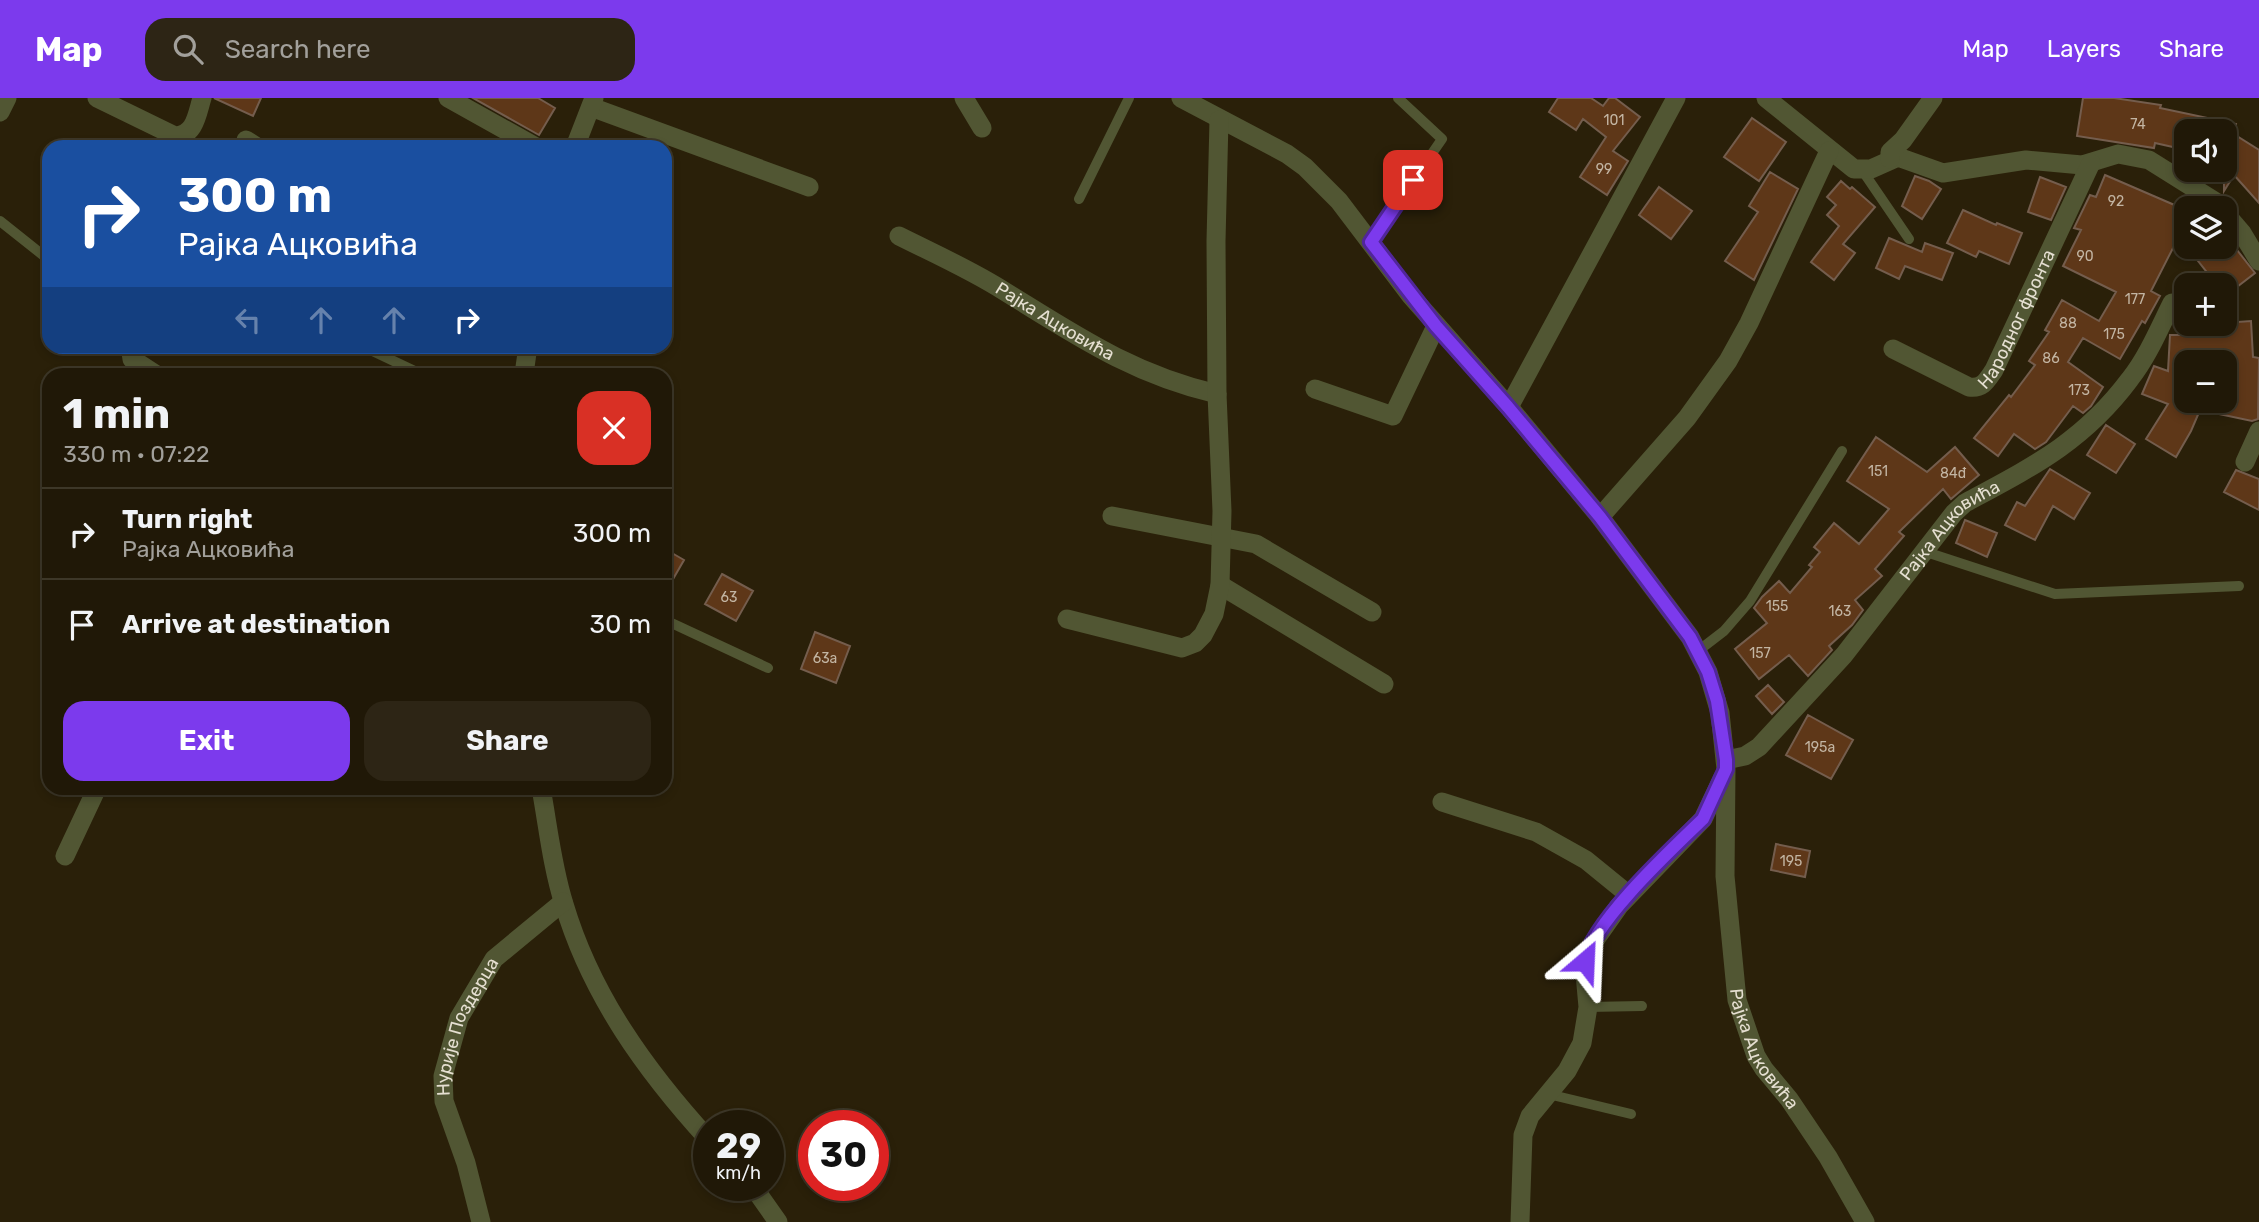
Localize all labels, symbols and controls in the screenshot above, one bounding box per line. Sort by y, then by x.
search box [145,18,635,81]
text: Map [35,30,103,69]
icon: search [169,30,207,68]
text: Search here [225,34,370,65]
text: Map [1962,35,2009,63]
text: Layers [2047,35,2121,63]
text: Share [2159,35,2224,63]
house number: 101 [1604,112,1624,129]
house number: 74 [2130,116,2146,133]
map controls [2174,119,2237,413]
button: sound [2174,119,2237,182]
pin [1383,150,1443,210]
icon: arrive [1394,161,1432,199]
house number: 99 [1596,161,1612,178]
text: 300 m [178,166,332,224]
icon: right [63,168,154,259]
house number: 92 [2108,193,2124,210]
button: layers [2174,196,2237,259]
text: Рајка Ацковића [178,225,418,263]
street label: Народног фронта [1973,246,2060,394]
house number: 90 [2076,248,2094,265]
button: + [2174,273,2237,336]
street label: Рајка Ацковића [991,277,1118,365]
house number: 177 [2125,291,2145,308]
icon: left [229,301,267,339]
icon: ahead [302,301,340,339]
icon: ahead [375,301,413,339]
icon: right [448,301,486,339]
house number: 88 [2059,315,2077,332]
house number: 175 [2103,326,2125,343]
house number: 86 [2042,350,2060,367]
button: − [2174,350,2237,413]
house number: 173 [2068,382,2090,399]
text: 1 min [63,389,170,439]
button: close [577,391,651,465]
text: 330 m · 07:22 [63,440,210,468]
house number: 151 [1868,463,1888,480]
house number: 84đ [1940,465,1967,482]
street label: Рајка Ацковића [1895,475,2004,585]
text: Turn right [122,504,252,535]
icon: right [63,515,101,553]
text: 300 m [573,518,651,549]
text: Рајка Ацковића [122,535,294,563]
house number: 63 [721,589,737,606]
house number: 155 [1766,598,1788,615]
house number: 163 [1829,603,1851,620]
icon: arrive [63,606,101,644]
text: Arrive at destination [122,609,390,640]
text: 30 m [589,609,651,640]
house number: 157 [1749,645,1771,662]
house number: 63a [813,650,837,667]
button: Exit [63,701,350,781]
button: Share [364,701,651,781]
house number: 195a [1805,739,1835,756]
house number: 195 [1780,853,1802,870]
position arrow [1548,924,1622,998]
street label: Нурије Поздерца [432,953,503,1096]
street label: Рајка Ацковића [1725,987,1804,1113]
speed limit sign: 30 [798,1110,889,1201]
text: 29 [716,1125,761,1167]
text: km/h [716,1162,761,1184]

